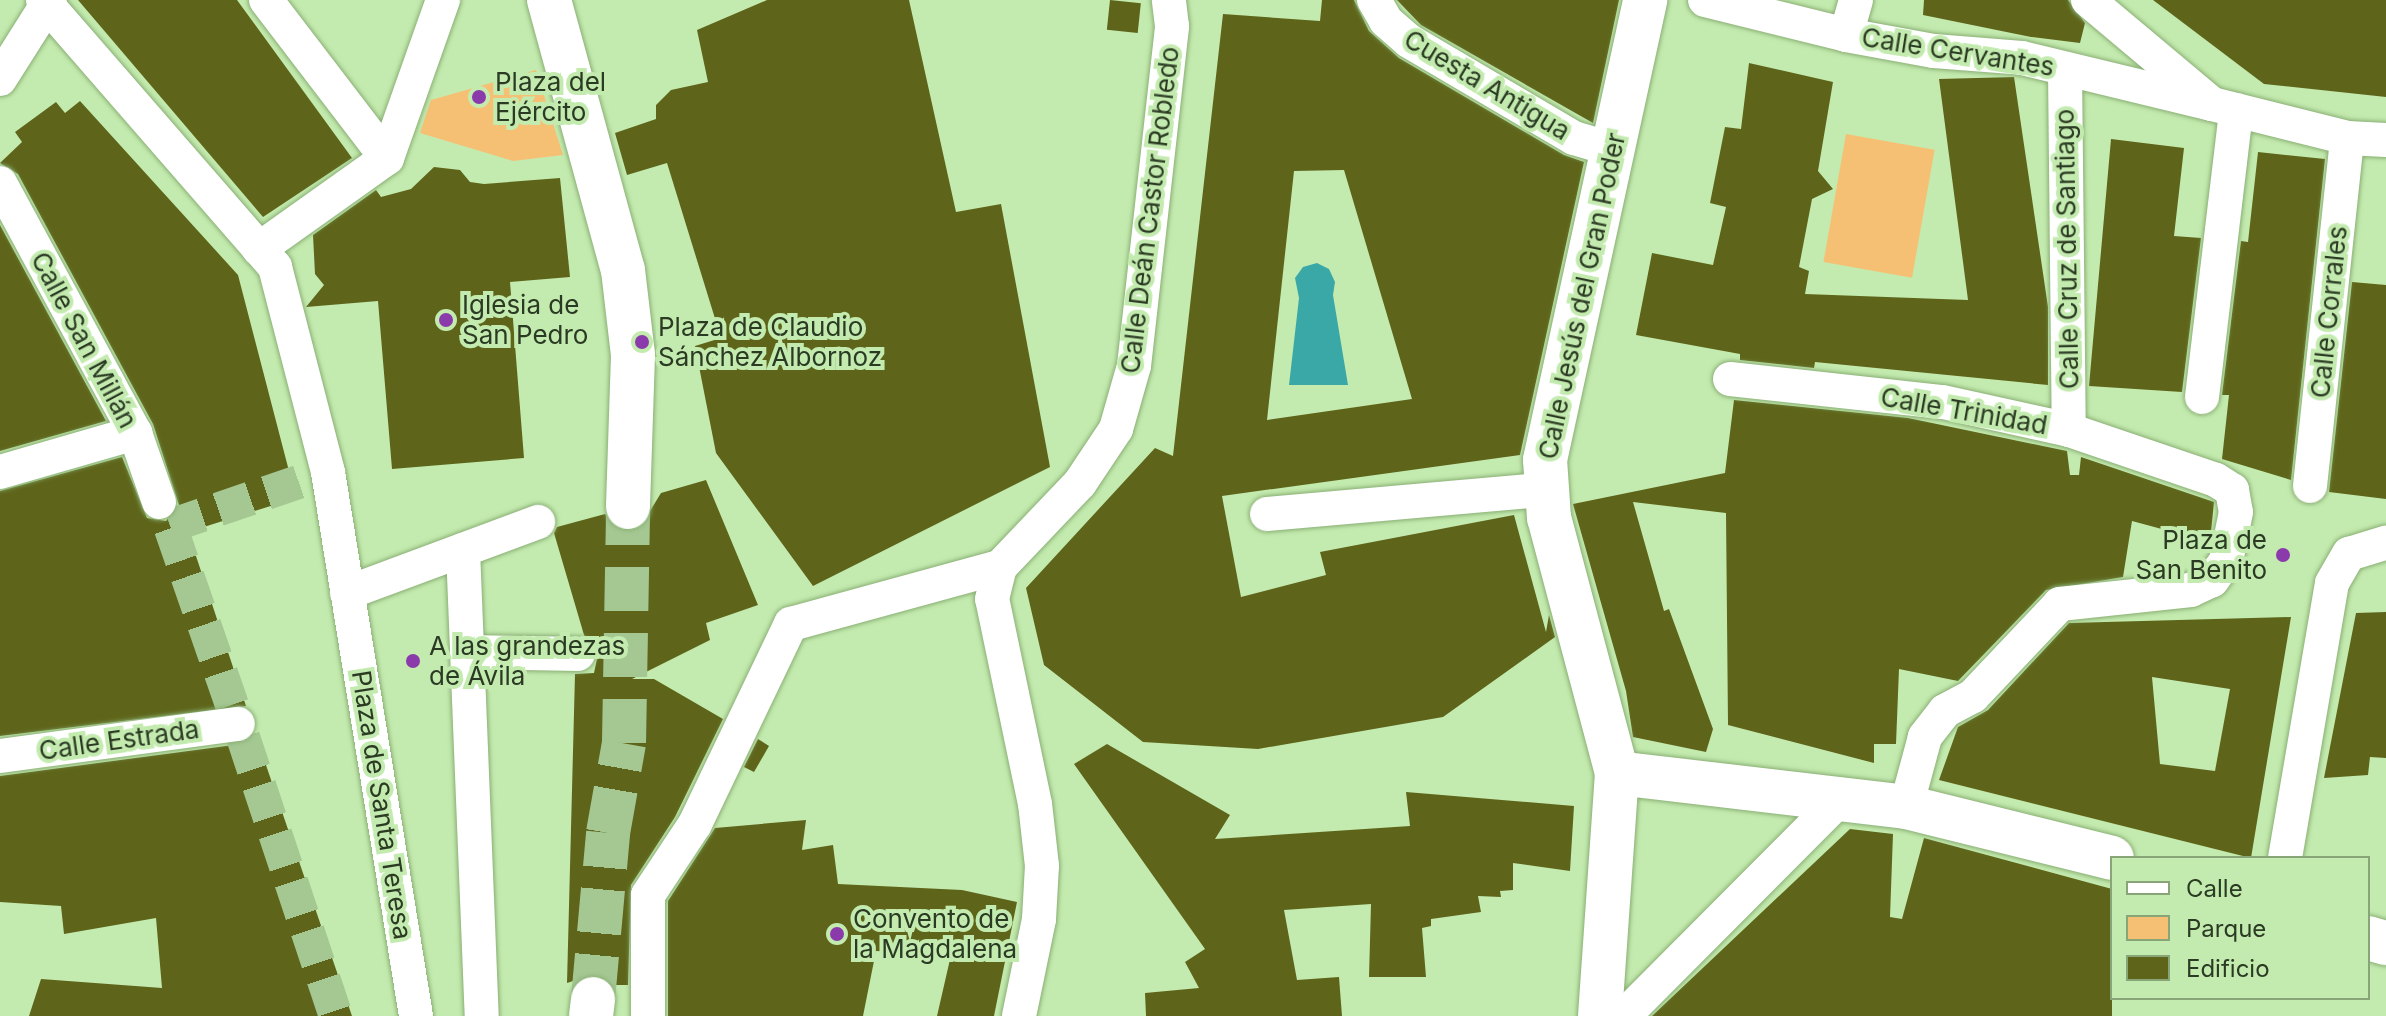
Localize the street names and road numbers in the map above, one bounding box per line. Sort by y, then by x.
street label: Calle Cervantes [1859,21,2057,83]
street label: Cuesta Antigua [1398,23,1576,147]
street label: Calle Deán Castor Robledo [1114,45,1186,375]
street label: Calle Cruz de Santiago [2049,109,2085,389]
street label: Calle Jesús del Gran Poder [1532,130,1632,462]
street label: Calle Corrales [2304,224,2354,400]
street label: Calle San Millán [24,247,144,433]
street label: Calle Trinidad [1878,381,2050,441]
street label: Plaza de Santa Teresa [345,668,419,942]
street label: Calle Estrada [37,713,201,767]

